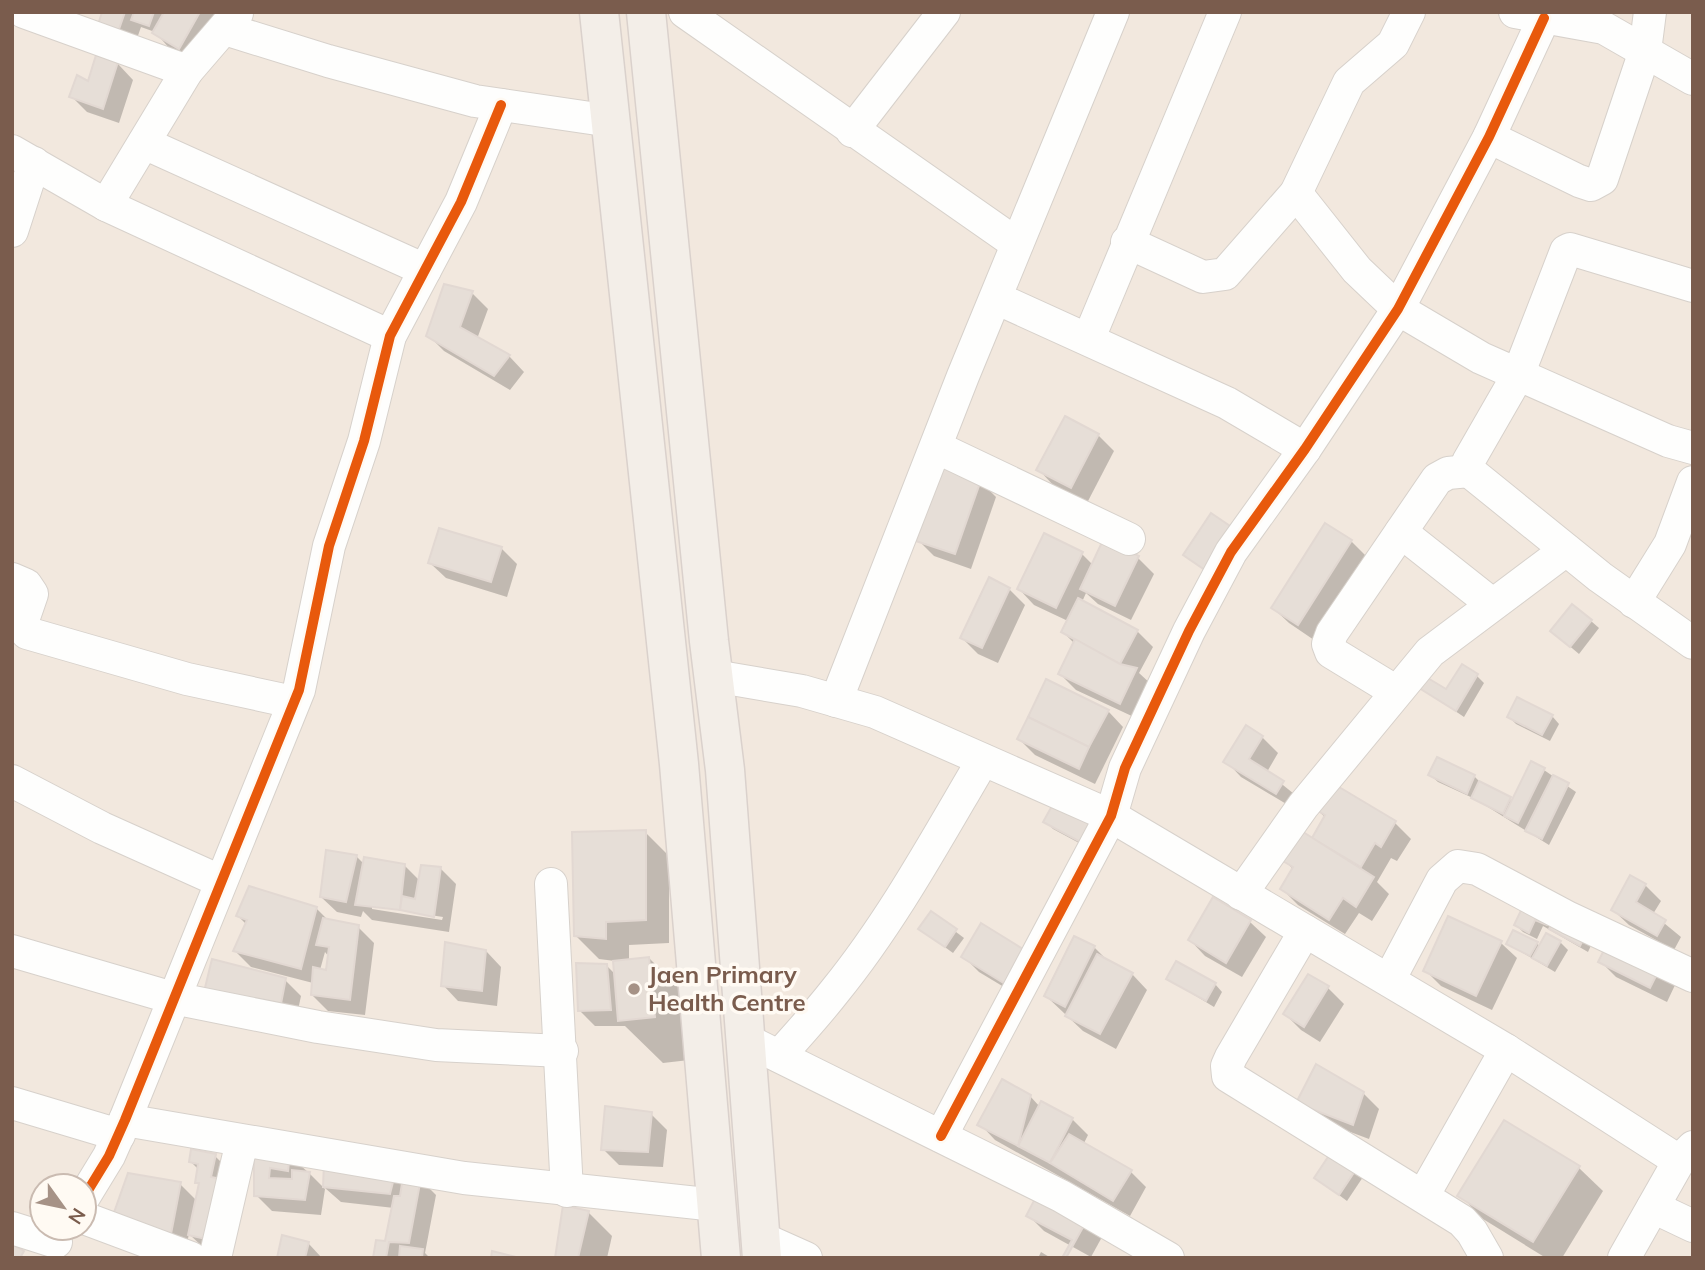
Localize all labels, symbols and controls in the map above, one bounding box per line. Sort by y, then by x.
place label: Jaen Primary Health Centre [648,959,806,1017]
marker: Jaen Primary Health Centre [626,981,642,997]
north arrow [28,1172,98,1242]
text: N [63,1204,91,1229]

